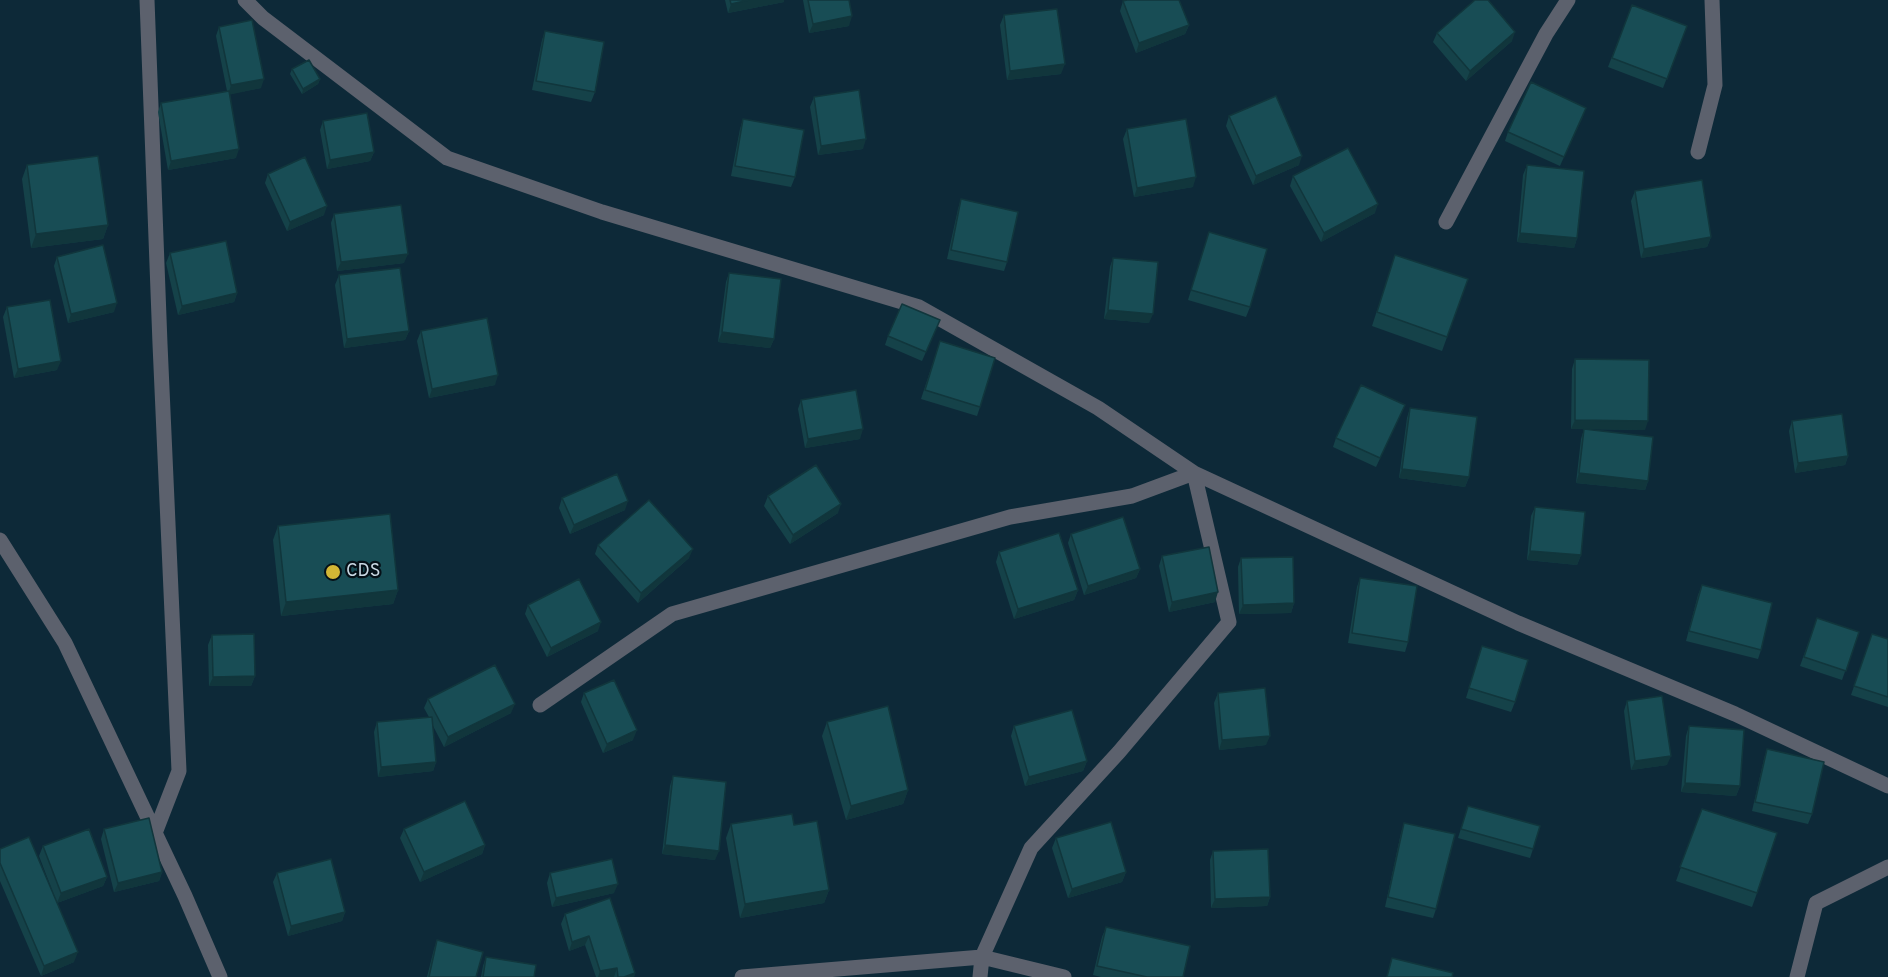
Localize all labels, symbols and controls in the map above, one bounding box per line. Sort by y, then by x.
place label: CDS [346,561,381,583]
marker: CDS [324,563,342,581]

